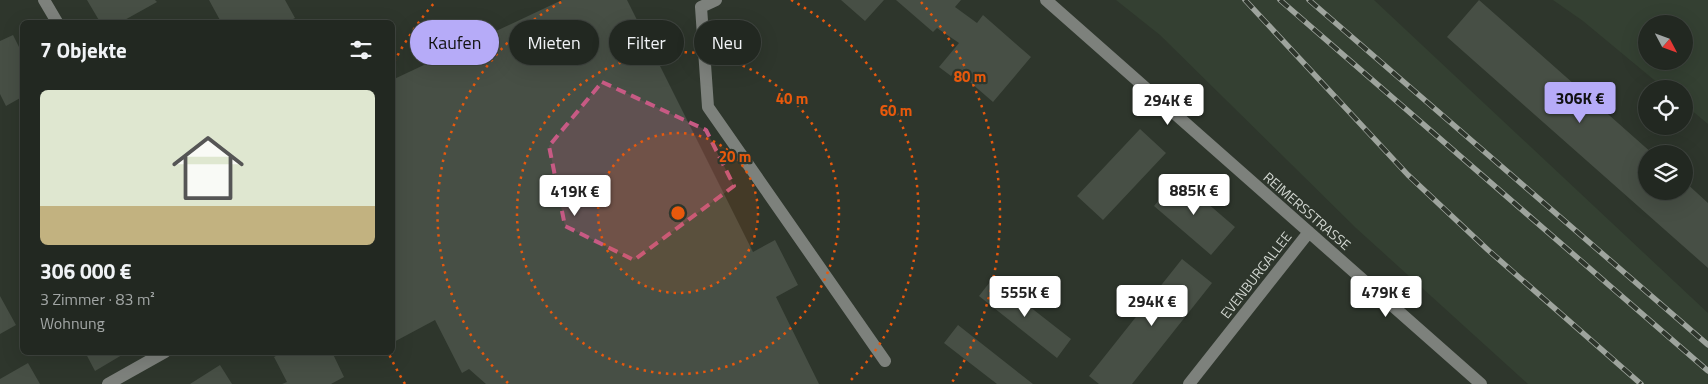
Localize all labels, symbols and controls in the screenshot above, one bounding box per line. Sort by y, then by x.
north arrow [1638,15,1692,70]
map controls [1638,15,1693,200]
chip: Kaufen [410,20,499,65]
chip: Mieten [509,20,599,65]
chip: Filter [609,20,684,65]
chip: Neu [694,20,761,65]
text: 7 Objekte [40,34,127,66]
icon: filters [347,36,375,64]
text: 80 m [954,65,986,88]
button: locate [1638,80,1693,135]
pin: 306K € [1539,82,1621,124]
pin: 294K € [1127,84,1209,126]
text: 306K € [1556,86,1604,110]
text: 40 m [776,87,808,110]
text: 294K € [1144,88,1192,112]
text: 60 m [880,99,912,122]
icon: home [163,123,253,213]
text: 20 m [719,145,751,168]
button: layers [1638,145,1693,200]
street label: REIMERSSTRASSE [1259,167,1356,255]
pin: 419K € [534,174,616,217]
pin: 885K € [1153,174,1235,216]
text: 885K € [1170,178,1218,202]
text: 419K € [551,179,599,203]
centre of rings [669,204,687,222]
street label: EVENBURGALLEE [1215,227,1296,323]
text: 306 000 € [40,255,132,287]
pin: 555K € [984,276,1066,318]
pin: 479K € [1345,276,1427,318]
text: 555K € [1001,280,1049,304]
text: 479K € [1362,280,1410,304]
pin: 294K € [1111,284,1193,327]
text: 3 Zimmer · 83 m² [40,287,155,311]
text: 294K € [1128,289,1176,313]
text: Wohnung [40,311,105,335]

